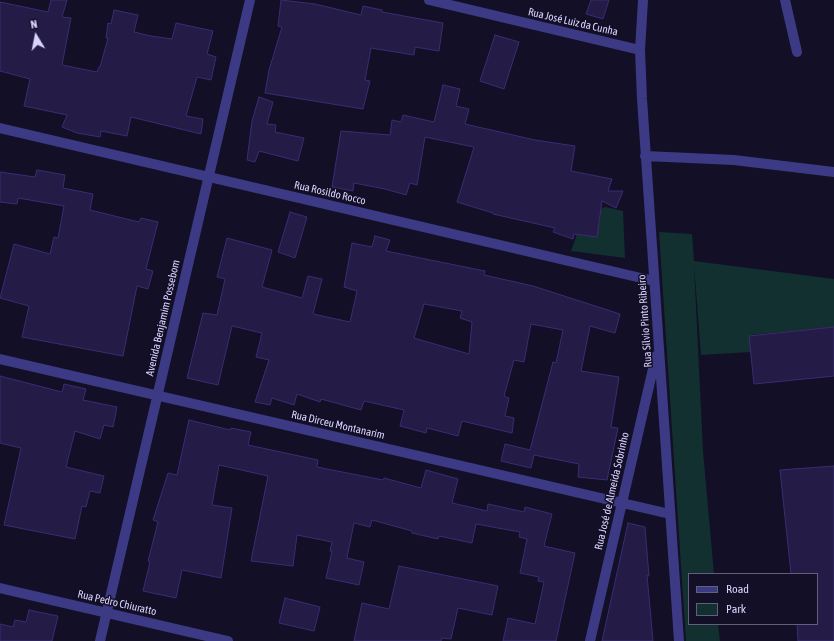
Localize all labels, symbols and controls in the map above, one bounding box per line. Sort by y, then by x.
street label: Rua José Luiz da Cunha [527,5,619,39]
north arrow [16,16,56,56]
text: N [30,18,38,31]
street label: Rua Rosildo Rocco [293,178,367,208]
street label: Avenida Benjamim Possebom [143,258,183,378]
street label: Rua Sílvio Pinto Ribeiro [635,274,655,368]
street label: Rua Dirceu Montanarim [290,408,386,442]
street label: Rua José de Almeida Sobrinho [592,431,632,551]
legend [688,573,818,625]
text: Road [726,582,749,596]
street label: Rua Pedro Chiuratto [76,588,158,618]
text: Park [726,602,746,616]

